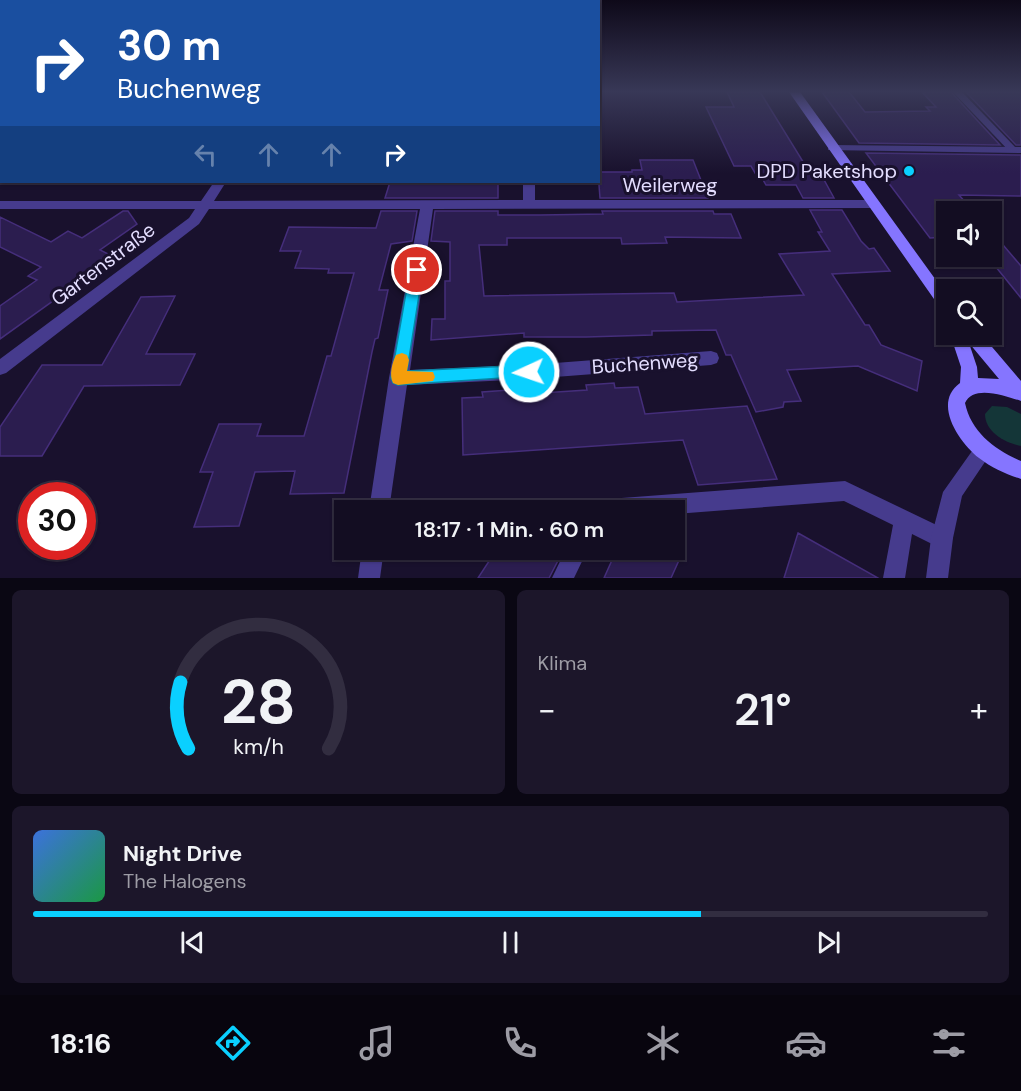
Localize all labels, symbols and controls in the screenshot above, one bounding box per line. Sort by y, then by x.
text: 30 m [117,18,221,73]
icon: right [18,24,96,102]
text: Buchenweg [117,71,261,106]
icon: left [189,138,222,171]
icon: ahead [252,138,285,171]
icon: ahead [315,138,348,171]
icon: right [378,138,411,171]
place label: DPD Paketshop [756,158,897,184]
marker: DPD Paketshop [902,164,916,178]
street label: Weilerweg [622,172,718,198]
map controls [936,201,1002,345]
button: sound [936,201,1002,267]
street label: Gartenstraße [46,216,160,312]
pin [391,244,442,295]
icon: arrive [400,253,433,286]
button: search [936,279,1002,345]
position arrow [497,340,561,404]
street label: Buchenweg [591,346,699,380]
speed limit sign: 30 [18,482,96,560]
text: 18:17 · 1 Min. · 60 m [415,515,604,544]
text: Klima [538,650,587,676]
text: 28 [221,661,296,742]
text: 21° [734,680,792,739]
text: − [538,688,556,731]
text: + [970,688,988,731]
text: km/h [233,733,284,761]
text: Night Drive [123,839,242,868]
text: The Halogens [123,868,246,894]
icon: previous [176,926,209,959]
icon: pause [494,926,527,959]
icon: next [812,926,845,959]
icon: directions [212,1022,254,1064]
icon: music [356,1022,398,1064]
icon: phone [499,1022,541,1064]
icon: climate [642,1022,684,1064]
icon: car [785,1022,827,1064]
icon: filters [928,1022,970,1064]
text: 18:16 [51,1026,111,1061]

